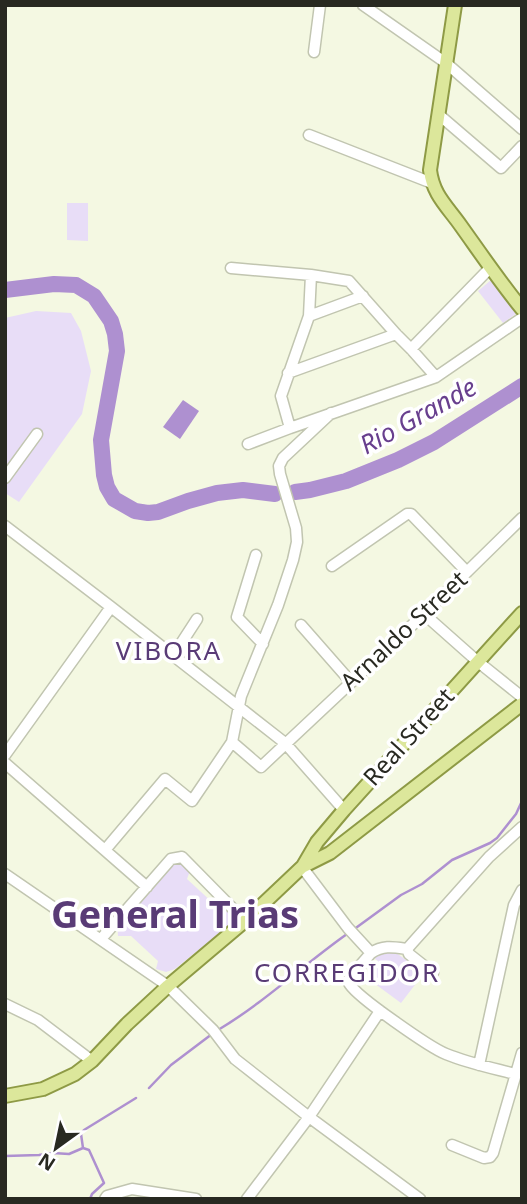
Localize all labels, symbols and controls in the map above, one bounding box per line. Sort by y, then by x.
water label: Rio Grande [353,368,482,462]
street label: Arnaldo Street [332,562,474,697]
district label: VIBORA [116,632,222,668]
street label: Real Street [355,680,461,792]
district label: General Trias [51,887,299,939]
district label: CORREGIDOR [254,954,440,990]
north arrow [21,1113,91,1183]
text: N [33,1147,60,1177]

